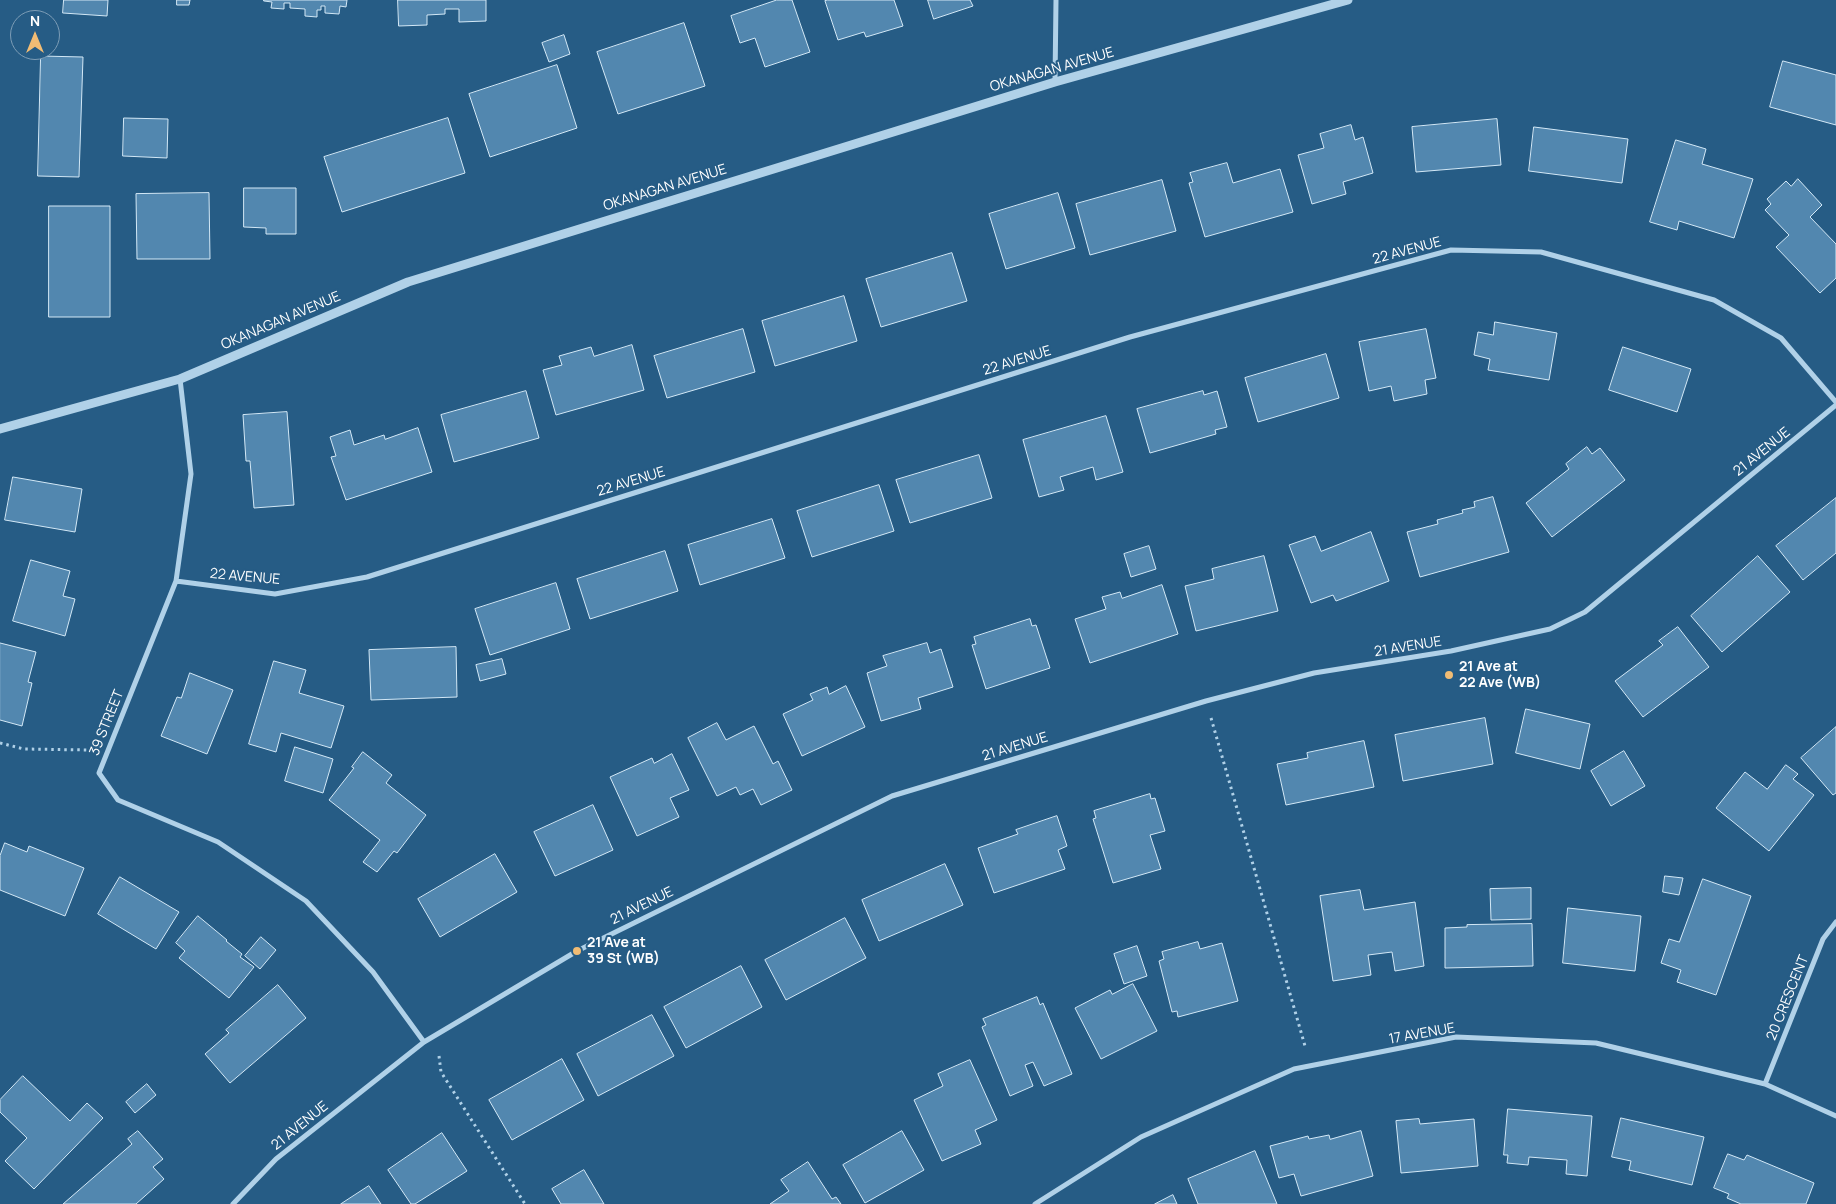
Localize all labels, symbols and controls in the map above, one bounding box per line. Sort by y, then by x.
north arrow [10,10,60,60]
text: N [30,11,40,30]
street label: OKANAGAN AVENUE [988,44,1116,96]
street label: OKANAGAN AVENUE [601,161,729,215]
street label: 22 AVENUE [1371,234,1443,268]
street label: OKANAGAN AVENUE [219,288,343,354]
street label: 22 AVENUE [981,343,1053,379]
street label: 21 AVENUE [1730,424,1794,480]
street label: 22 AVENUE [595,464,667,500]
street label: 22 AVENUE [209,566,281,588]
street label: 21 AVENUE [1373,633,1443,661]
place label: 21 Ave at 22 Ave (WB) [1459,659,1541,692]
marker: 21 Ave at 22 Ave (WB) [1443,669,1455,681]
street label: 39 STREET [86,688,128,758]
street label: 21 AVENUE [980,729,1050,765]
street label: 21 AVENUE [608,884,676,928]
place label: 21 Ave at 39 St (WB) [587,935,660,968]
marker: 21 Ave at 39 St (WB) [571,945,583,957]
street label: 20 CRESCENT [1763,953,1813,1043]
street label: 17 AVENUE [1388,1020,1456,1048]
street label: 21 AVENUE [268,1098,332,1154]

